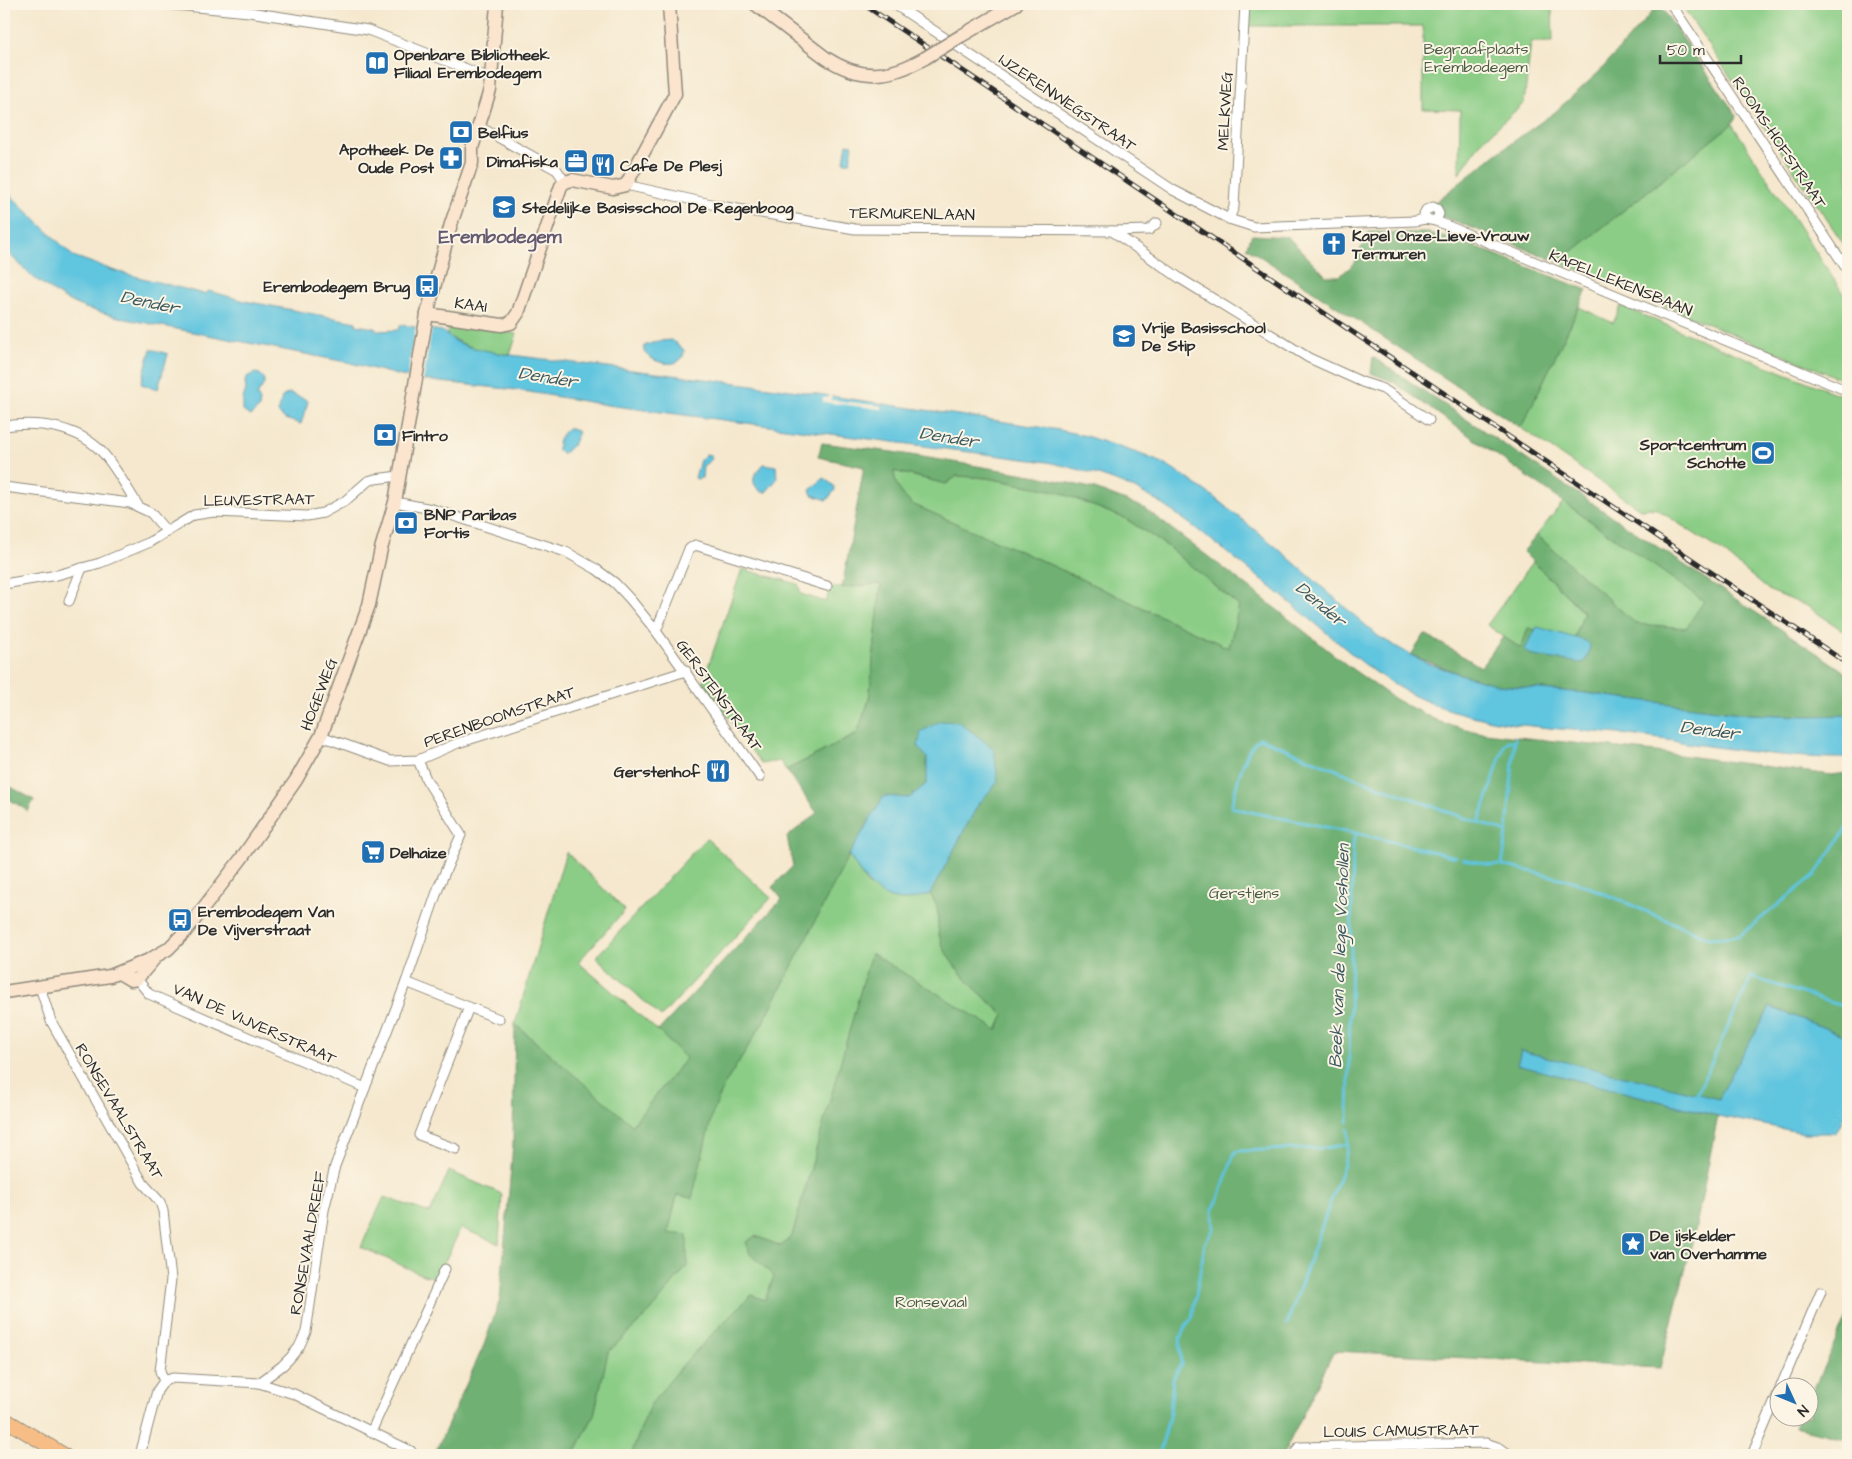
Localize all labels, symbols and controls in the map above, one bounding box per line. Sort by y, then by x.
scale bar [1660,32,1741,64]
park label: Begraafplaats Erembodegem [1423,38,1529,79]
text: 50 m [1667,40,1705,61]
place label: Openbare Bibliotheek Filiaal Erembodegem [394,44,550,86]
street label: IJZERENWEGSTRAAT [994,49,1141,157]
library icon: Openbare Bibliotheek Filiaal Erembodegem [364,50,390,76]
street label: MELKWEG [1212,71,1238,151]
street label: ROOMS-HOFSTRAAT [1727,72,1832,213]
bank icon: Belfius [448,119,474,145]
place label: Belfius [478,122,529,144]
place label: Apotheek De Oude Post [339,139,435,179]
pharmacy icon: Apotheek De Oude Post [438,145,464,171]
office icon: Dimafiska [563,148,589,174]
place label: Dimafiska [487,151,559,173]
restaurant icon: Cafe De Plesj [590,152,616,178]
place label: Cafe De Plesj [620,155,723,177]
school or university icon: Stedelijke Basisschool De Regenboog [491,194,517,220]
place label: Stedelijke Basisschool De Regenboog [521,197,794,221]
street label: TERMURENLAAN [849,202,975,226]
district label: Erembodegem [438,224,563,252]
place label: Kapel Onze-Lieve-Vrouw Termuren [1351,225,1530,265]
church icon: Kapel Onze-Lieve-Vrouw Termuren [1321,231,1347,257]
street label: KAPELLEKENSBAAN [1546,244,1695,322]
bus stop icon: Erembodegem Brug [414,273,440,299]
place label: Erembodegem Brug [263,276,411,300]
water label: Dender [118,284,184,321]
street label: KAAI [453,292,489,318]
place label: Vrije Basisschool De Stip [1141,317,1266,357]
school or university icon: Vrije Basisschool De Stip [1111,323,1137,349]
water label: Dender [517,361,581,395]
water label: Dender [918,421,982,455]
bank icon: Fintro [372,422,398,448]
place label: Fintro [402,425,449,447]
place label: Sportcentrum Schotte [1639,434,1747,474]
sports icon: Sportcentrum Schotte [1750,440,1776,466]
street label: LEUVESTRAAT [203,488,315,512]
place label: BNP Paribas Fortis [424,504,517,544]
bank icon: BNP Paribas Fortis [393,510,419,536]
water label: Dender [1290,576,1353,634]
street label: GERSTENSTRAAT [671,635,767,756]
street label: HOGEWEG [295,655,343,734]
street label: PERENBOOMSTRAAT [421,681,578,753]
water label: Dender [1679,714,1743,747]
restaurant icon: Gerstenhof [705,758,731,784]
place label: Gerstenhof [614,761,701,783]
supermarket icon: Delhaize [360,839,386,865]
place label: Delhaize [390,842,447,864]
water label: Beek van de lege Voshollen [1323,842,1357,1068]
park label: Gerstjens [1209,882,1279,904]
place label: Erembodegem Van De Vijverstraat [198,901,334,941]
bus stop icon: Erembodegem Van De Vijverstraat [167,907,193,933]
street label: VAN DE VIJVERSTRAAT [169,978,340,1070]
street label: RONSEVAALSTRAAT [70,1039,169,1184]
street label: RONSEVAALDREEF [285,1170,331,1317]
place label: De ijskelder van Overhamme [1650,1225,1767,1265]
place icon: De ijskelder van Overhamme [1620,1231,1646,1257]
park label: Ronsevaal [895,1291,967,1313]
north arrow [1770,1376,1820,1426]
text: N [1792,1400,1813,1421]
street label: LOUIS CAMUSTRAAT [1323,1419,1479,1443]

